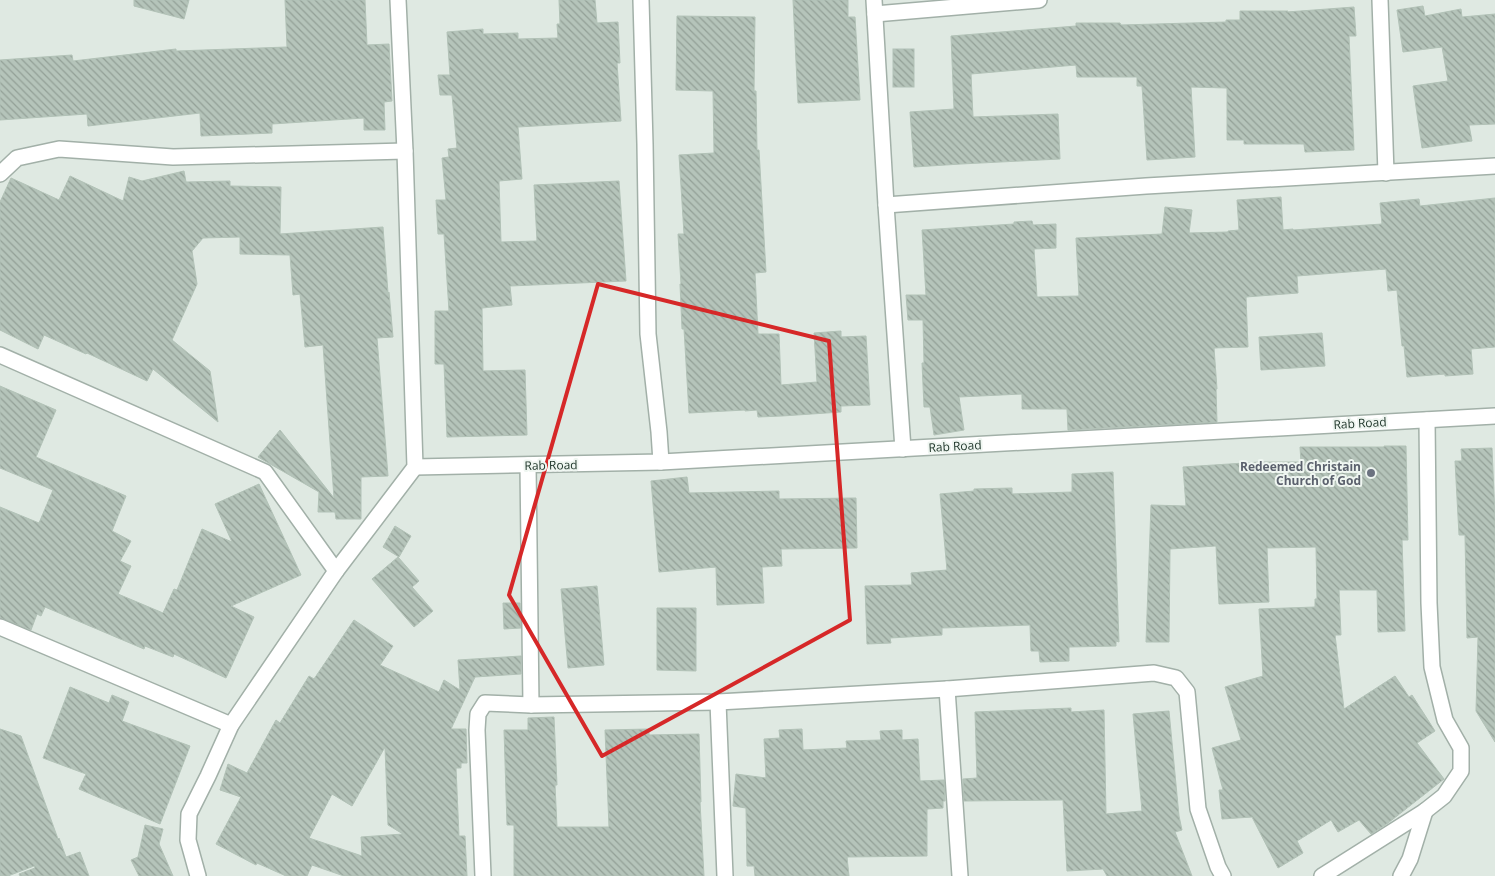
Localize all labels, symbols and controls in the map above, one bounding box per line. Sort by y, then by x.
street label: Rab Road [1333,413,1387,433]
street label: Rab Road [928,436,982,456]
street label: Rab Road [524,456,578,474]
place label: Redeemed Christain Church of God [1240,458,1361,489]
marker: Redeemed Christain Church of God [1365,467,1377,479]

